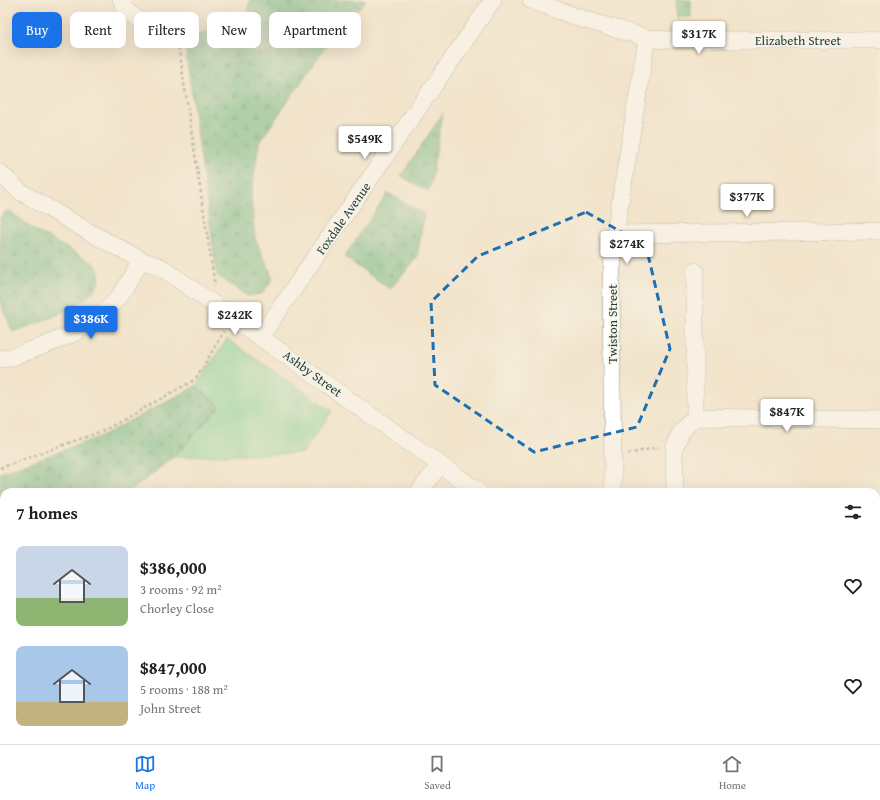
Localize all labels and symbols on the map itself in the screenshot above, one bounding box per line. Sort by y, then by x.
pin: $317K [671,21,727,55]
street label: Elizabeth Street [755,31,841,50]
pin: $549K [337,126,393,160]
street label: Foxdale Avenue [311,178,375,258]
pin: $377K [719,184,775,218]
pin: $274K [599,231,655,265]
street label: Twiston Street [603,284,622,364]
pin: $242K [207,302,263,336]
pin: $386K [63,306,119,340]
street label: Ashby Street [279,345,347,402]
pin: $847K [759,399,815,433]

